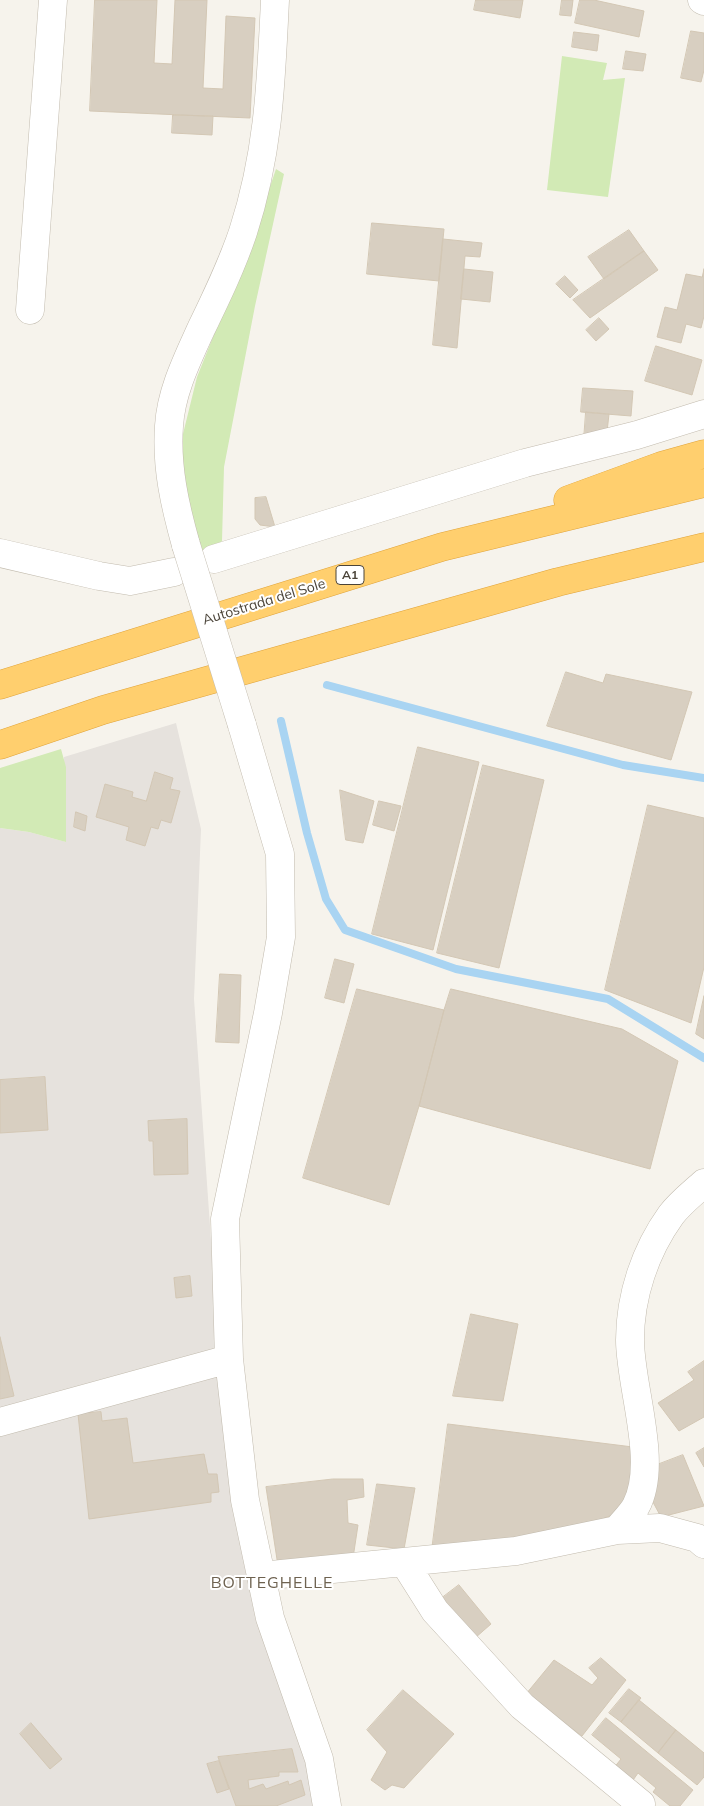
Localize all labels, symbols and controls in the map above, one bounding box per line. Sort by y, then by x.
road number: A1 [336,566,364,584]
street label: Autostrada del Sole [201,575,327,629]
district label: BOTTEGHELLE [209,1573,335,1593]

